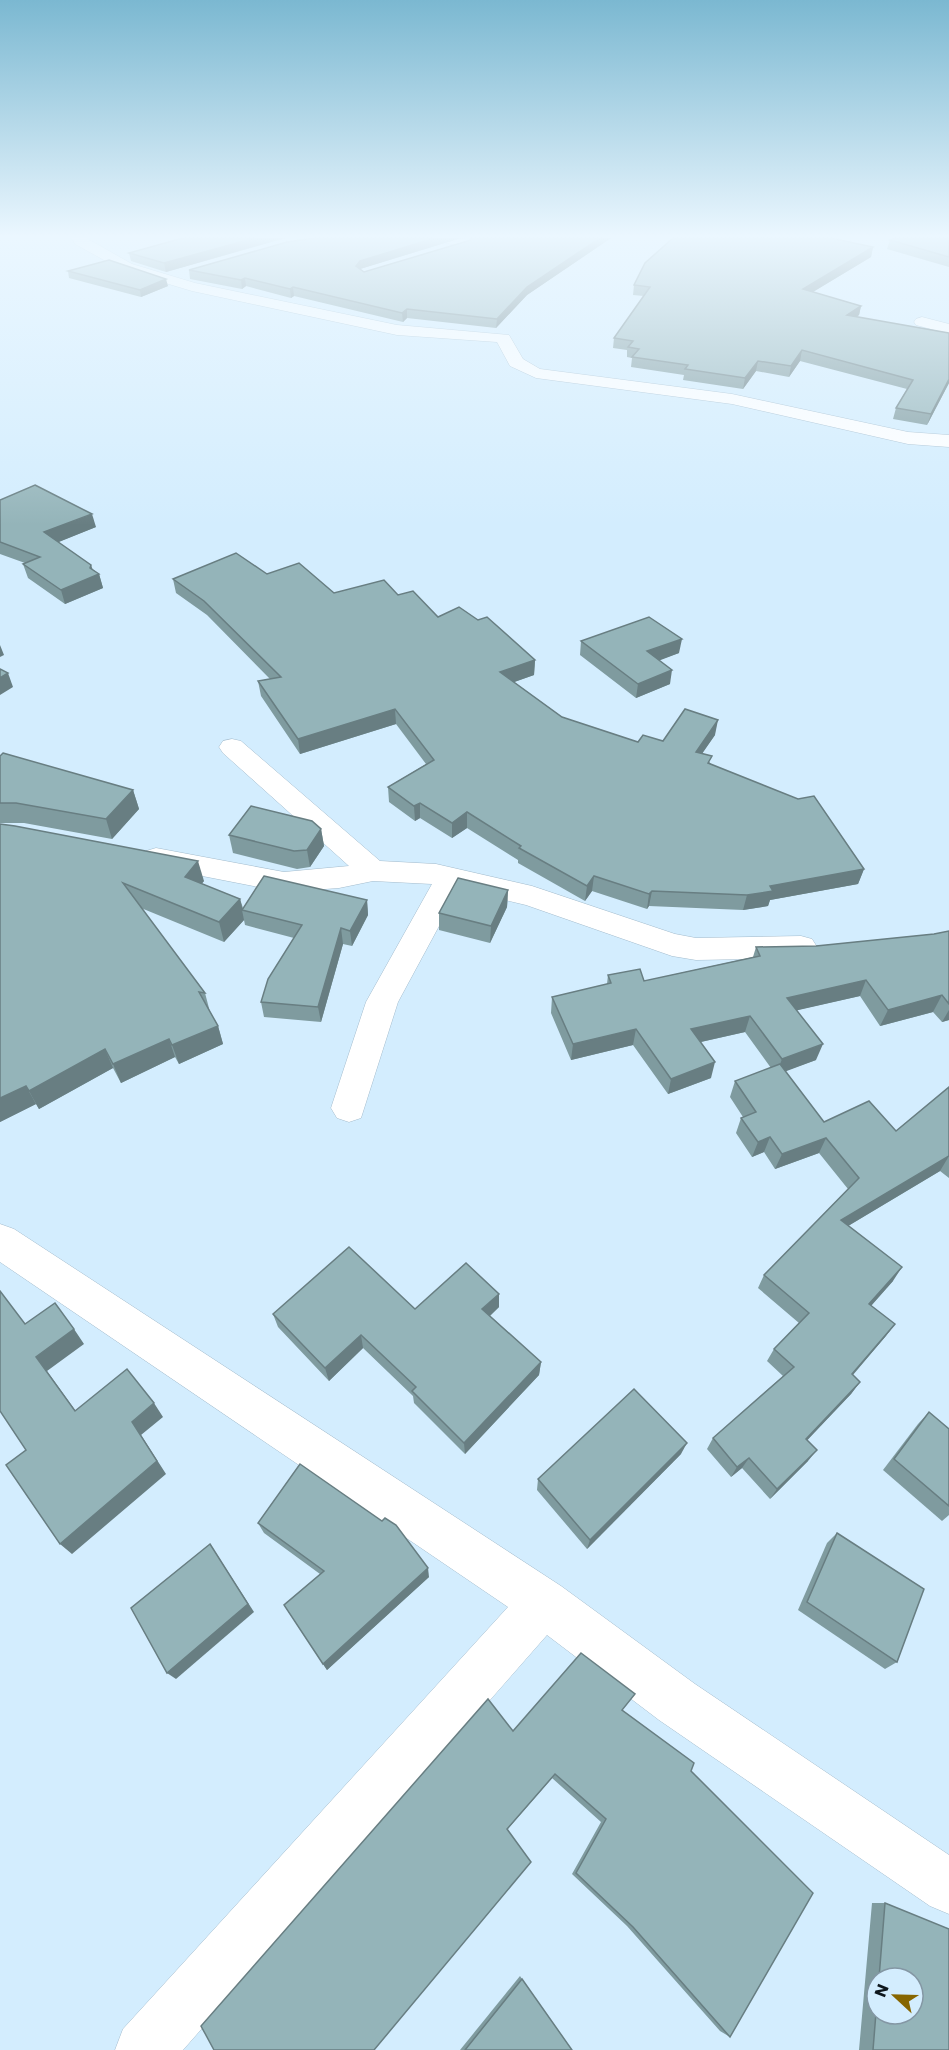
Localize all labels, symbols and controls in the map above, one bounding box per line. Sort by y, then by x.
north arrow [865,1966,925,2026]
text: N [869,1981,894,2000]

